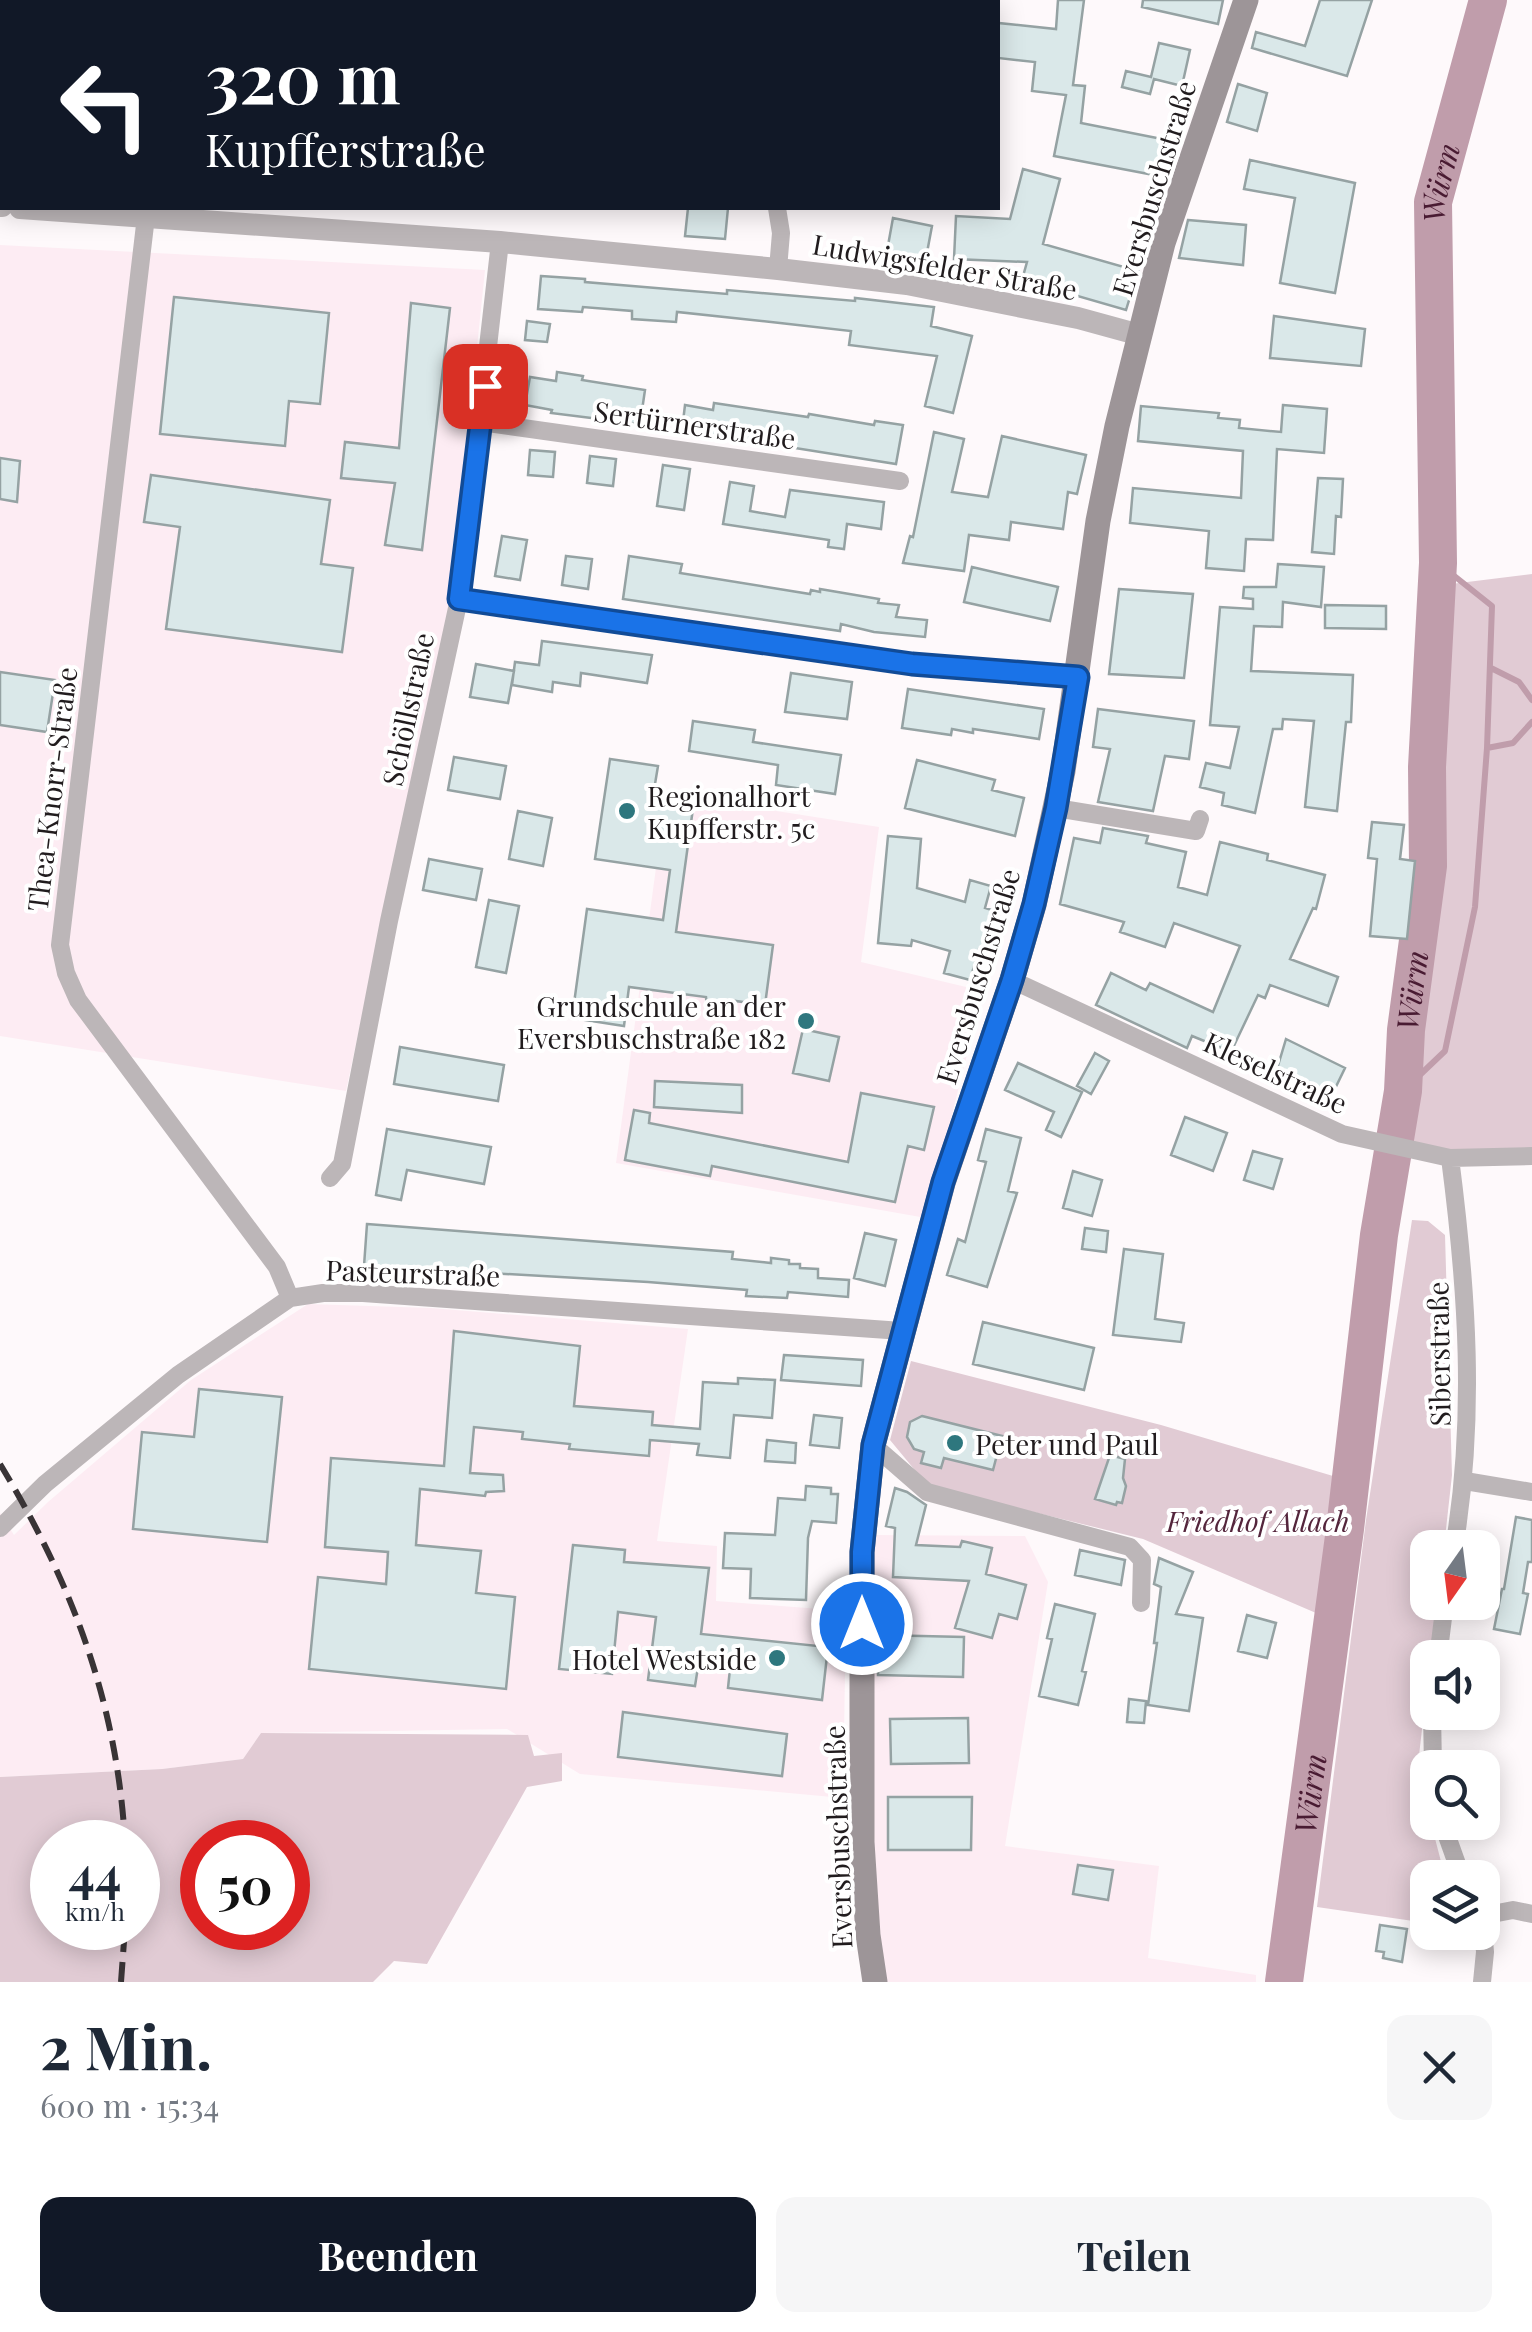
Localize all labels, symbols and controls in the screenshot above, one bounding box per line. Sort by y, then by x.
text: 320 m [205,28,401,122]
icon: left [40,40,170,170]
street label: Eversbuschstraße [1103,76,1203,300]
text: Kupfferstraße [205,118,486,178]
water label: Würm [1413,139,1468,222]
street label: Ludwigsfelder Straße [810,225,1080,307]
pin [443,344,528,429]
icon: arrive [458,359,513,414]
street label: Sertürnerstraße [592,392,798,456]
street label: Schöllstraße [373,629,441,789]
street label: Thea-Knorr-Straße [18,665,84,913]
place label: Regionalhort Kupfferstr. 5c [647,777,815,846]
marker: Regionalhort Kupfferstr. 5c [616,800,638,822]
street label: Eversbuschstraße [927,864,1027,1088]
water label: Würm [1386,948,1436,1033]
place label: Grundschule an der Eversbuschstraße 182 [517,987,787,1056]
marker: Grundschule an der Eversbuschstraße 182 [795,1010,817,1032]
street label: Kleselstraße [1198,1023,1354,1121]
street label: Pasteurstraße [325,1250,501,1294]
street label: Siberstraße [1418,1281,1458,1427]
place label: Peter und Paul [975,1425,1159,1462]
marker: Peter und Paul [944,1432,966,1454]
park label: Friedhof Allach [1165,1502,1350,1539]
north arrow [1410,1530,1500,1620]
map controls [1410,1530,1500,1950]
position arrow [810,1572,914,1676]
place label: Hotel Westside [572,1640,757,1677]
button: sound [1410,1640,1500,1730]
marker: Hotel Westside [766,1647,788,1669]
street label: Eversbuschstraße [815,1725,859,1949]
button: search [1410,1750,1500,1840]
water label: Würm [1284,1751,1335,1836]
speed limit sign: 50 [180,1820,310,1950]
text: 44 [69,1839,121,1906]
button: layers [1410,1860,1500,1950]
text: km/h [65,1894,125,1927]
text: 2 Min. [40,2005,212,2085]
button: close [1387,2015,1492,2120]
text: 600 m · 15:34 [40,2083,219,2126]
button: Beenden [40,2197,756,2312]
button: Teilen [776,2197,1492,2312]

